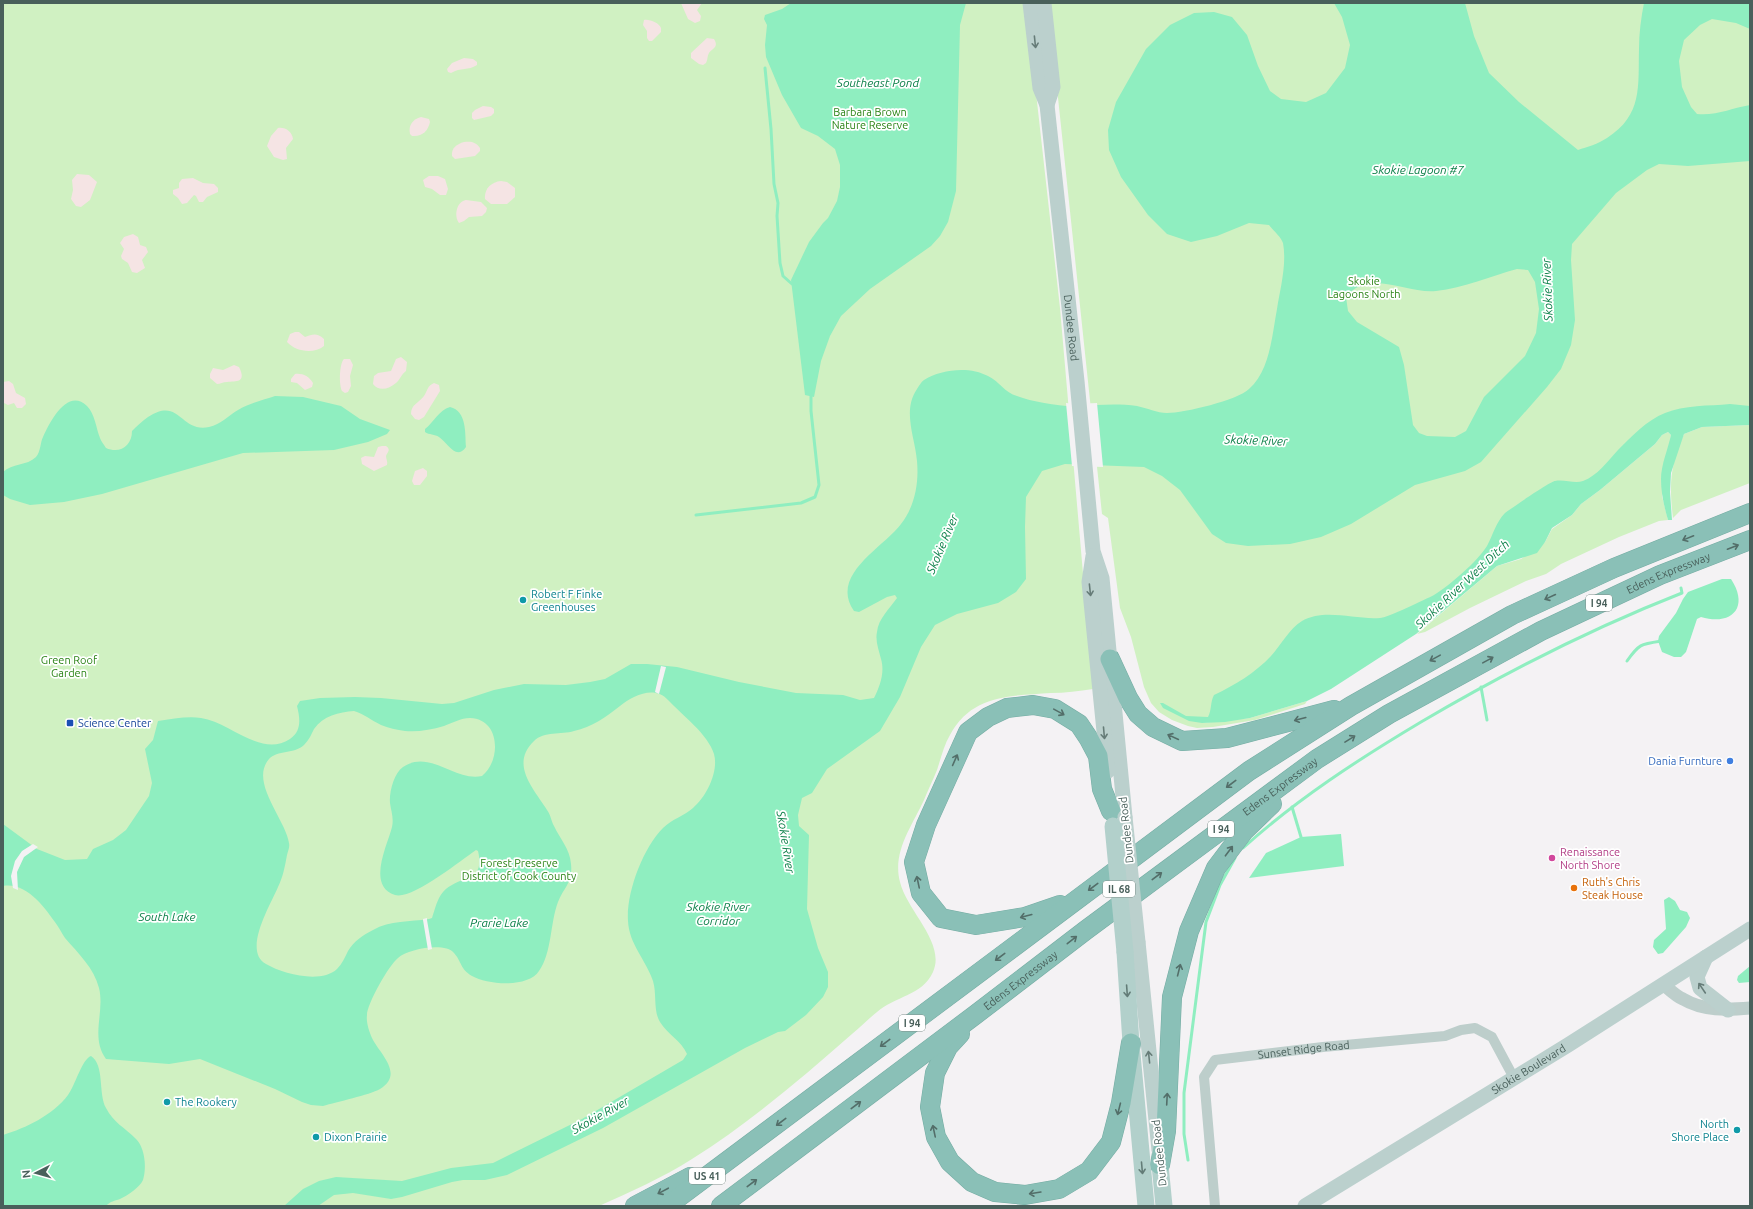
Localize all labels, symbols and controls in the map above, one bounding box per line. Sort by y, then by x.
one-way arrow [1031,35,1038,48]
water label: Southeast Pond [836,76,919,89]
park label: Barbara Brown Nature Reserve [832,106,908,131]
water label: Skokie Lagoon #7 [1371,163,1465,176]
water label: Skokie River [1539,258,1555,323]
park label: Skokie Lagoons North [1327,275,1401,300]
street label: Dundee Road [1062,294,1081,362]
water label: Skokie River [1223,432,1288,448]
water label: Skokie River [923,512,960,577]
one-way arrow [1682,534,1694,542]
water label: Skokie River West Ditch [1412,537,1512,631]
one-way arrow [1727,542,1739,550]
street label: Edens Expressway [1624,550,1712,596]
one-way arrow [1087,583,1094,596]
place label: Robert F Finke Greenhouses [531,588,602,613]
one-way arrow [1545,594,1557,601]
marker: Robert F Finke Greenhouses [518,595,528,605]
road number: I 94 [1586,595,1612,611]
park label: Green Roof Garden [41,654,98,679]
one-way arrow [1430,655,1442,663]
one-way arrow [1482,655,1494,663]
one-way arrow [1053,709,1065,716]
one-way arrow [1294,716,1307,723]
place label: Science Center [78,717,152,729]
marker: Science Center [65,718,75,728]
one-way arrow [1101,726,1108,739]
one-way arrow [1168,733,1180,740]
one-way arrow [1344,735,1355,743]
street label: Edens Expressway [1240,754,1320,818]
one-way arrow [952,755,960,767]
place label: Dania Furnture [1648,755,1722,767]
marker: Dania Furnture [1725,756,1735,766]
one-way arrow [1226,780,1237,789]
street label: Dundee Road [1117,796,1135,864]
water label: Skokie River [774,809,797,875]
road number: I 94 [1208,821,1234,837]
one-way arrow [1225,846,1233,857]
place label: Renaissance North Shore [1560,846,1620,871]
marker: Renaissance North Shore [1547,853,1557,863]
park label: Forest Preserve District of Cook County [462,857,577,882]
one-way arrow [1152,872,1163,881]
one-way arrow [914,876,922,889]
place label: Ruth's Chris Steak House [1582,876,1643,901]
road number: IL 68 [1103,881,1135,897]
one-way arrow [1087,883,1098,891]
marker: Ruth's Chris Steak House [1569,883,1579,893]
water label: Skokie River Corridor [685,900,750,927]
water label: South Lake [137,910,196,923]
one-way arrow [1020,913,1033,921]
water label: Prarie Lake [470,916,528,929]
one-way arrow [1067,936,1078,945]
street label: Edens Expressway [981,948,1060,1012]
one-way arrow [995,953,1006,961]
one-way arrow [1175,963,1183,976]
one-way arrow [1698,983,1706,994]
one-way arrow [1124,984,1131,997]
road number: I 94 [899,1015,925,1031]
one-way arrow [880,1039,891,1048]
street label: Sunset Ridge Road [1257,1039,1350,1061]
street label: Skokie Boulevard [1489,1042,1568,1096]
one-way arrow [1146,1051,1153,1064]
one-way arrow [1163,1093,1171,1106]
water label: Skokie River [568,1094,631,1136]
place label: The Rookery [175,1096,238,1108]
marker: The Rookery [162,1097,172,1107]
one-way arrow [850,1100,861,1109]
one-way arrow [1115,1102,1123,1115]
one-way arrow [776,1117,787,1126]
place label: North Shore Place [1671,1118,1729,1143]
street label: Dundee Road [1150,1119,1168,1187]
one-way arrow [930,1125,938,1138]
marker: North Shore Place [1732,1125,1742,1135]
place label: Dixon Prairie [324,1131,387,1143]
marker: Dixon Prairie [311,1132,321,1142]
north arrow [16,1153,56,1193]
one-way arrow [1139,1161,1146,1174]
road number: US 41 [689,1168,725,1184]
text: N [20,1169,32,1179]
one-way arrow [746,1178,757,1187]
one-way arrow [658,1188,670,1195]
one-way arrow [1029,1189,1042,1197]

